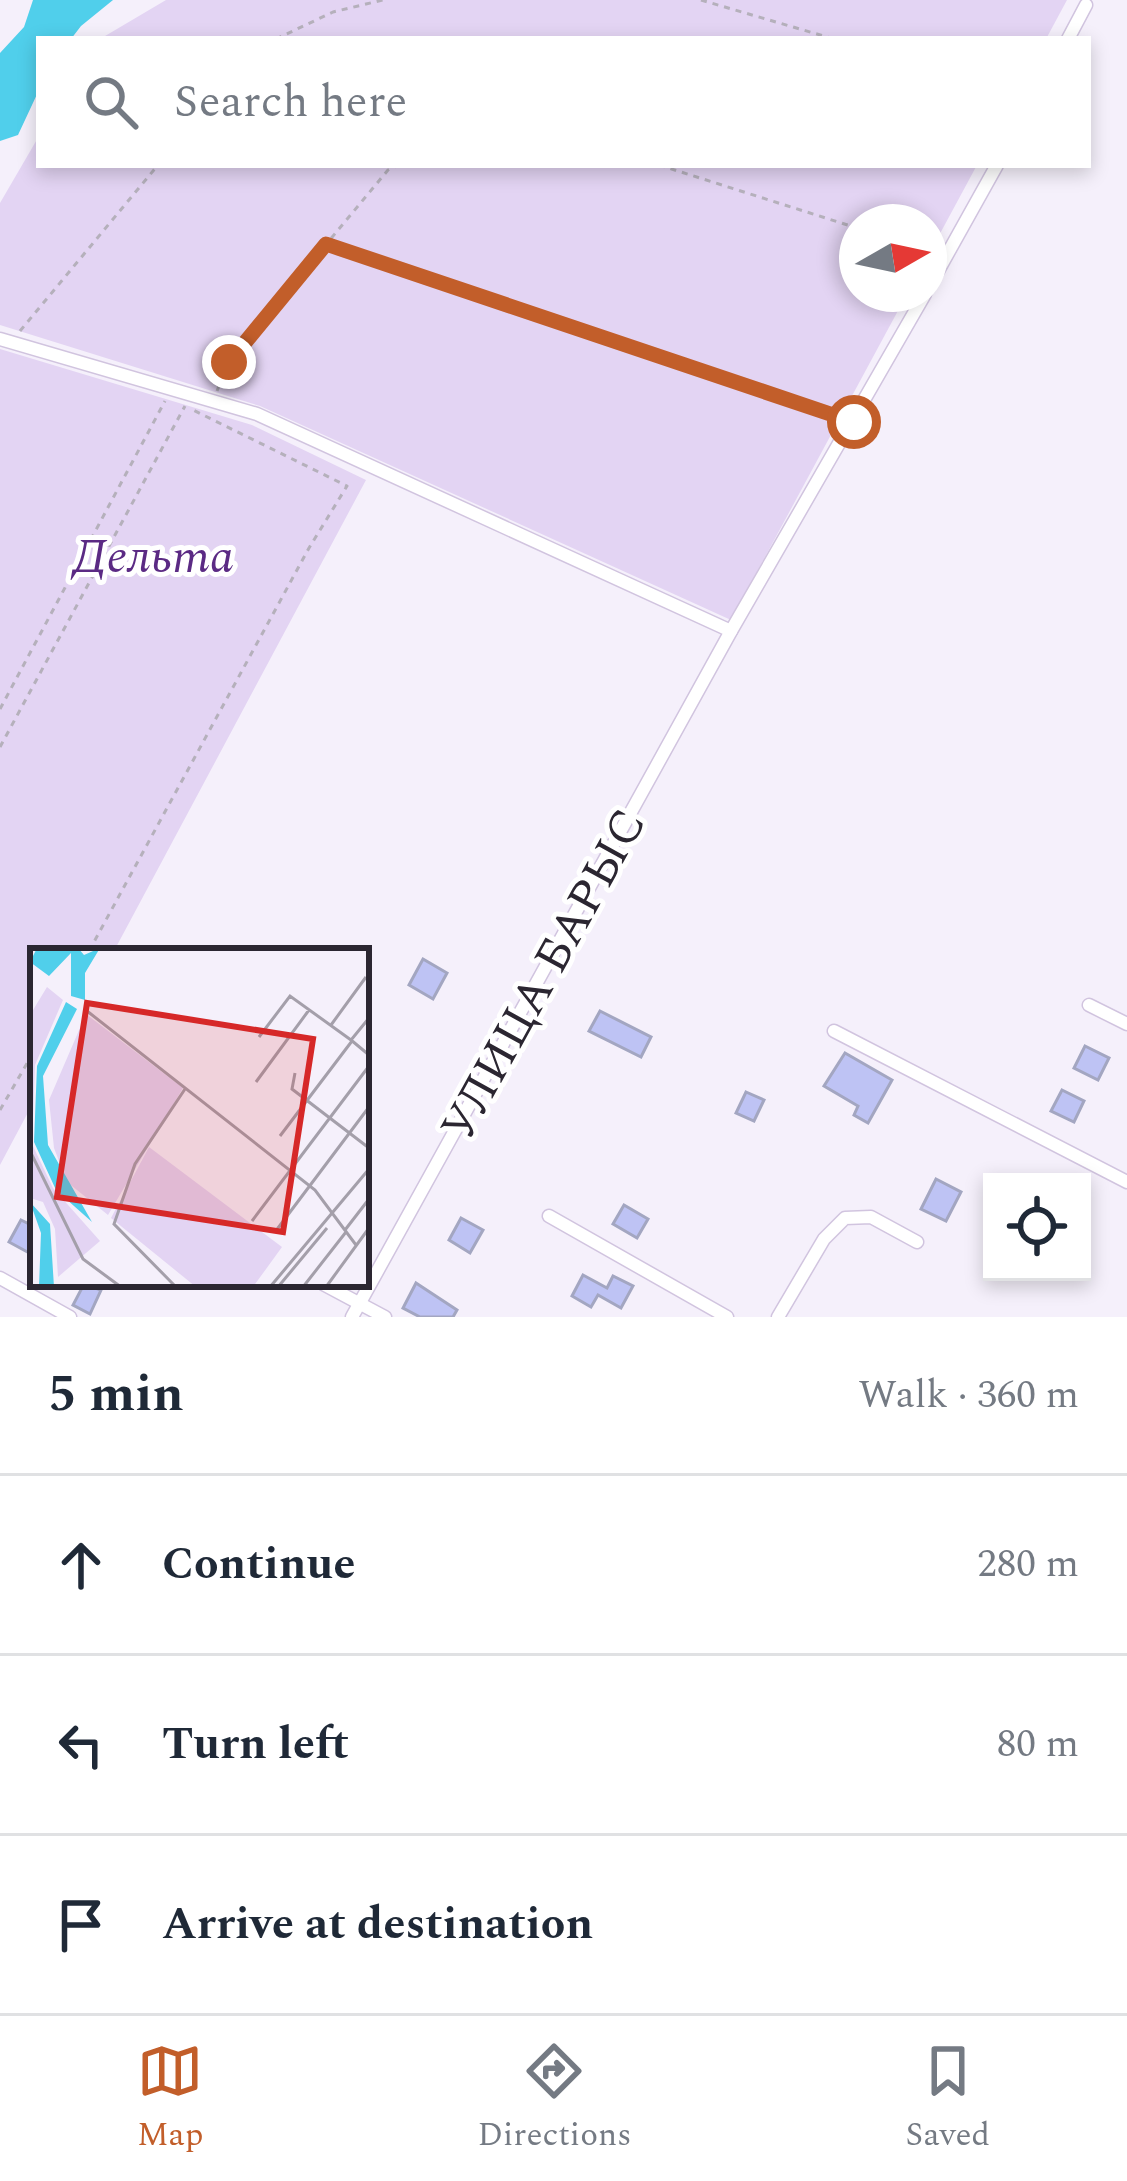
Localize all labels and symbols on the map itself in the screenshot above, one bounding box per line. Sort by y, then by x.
north arrow [839,204,947,312]
route end [202,335,256,389]
route start [827,395,881,449]
park label: Дельта [70,521,234,594]
street label: УЛИЦА БАРЫС [422,795,666,1155]
inset map [30,948,369,1287]

